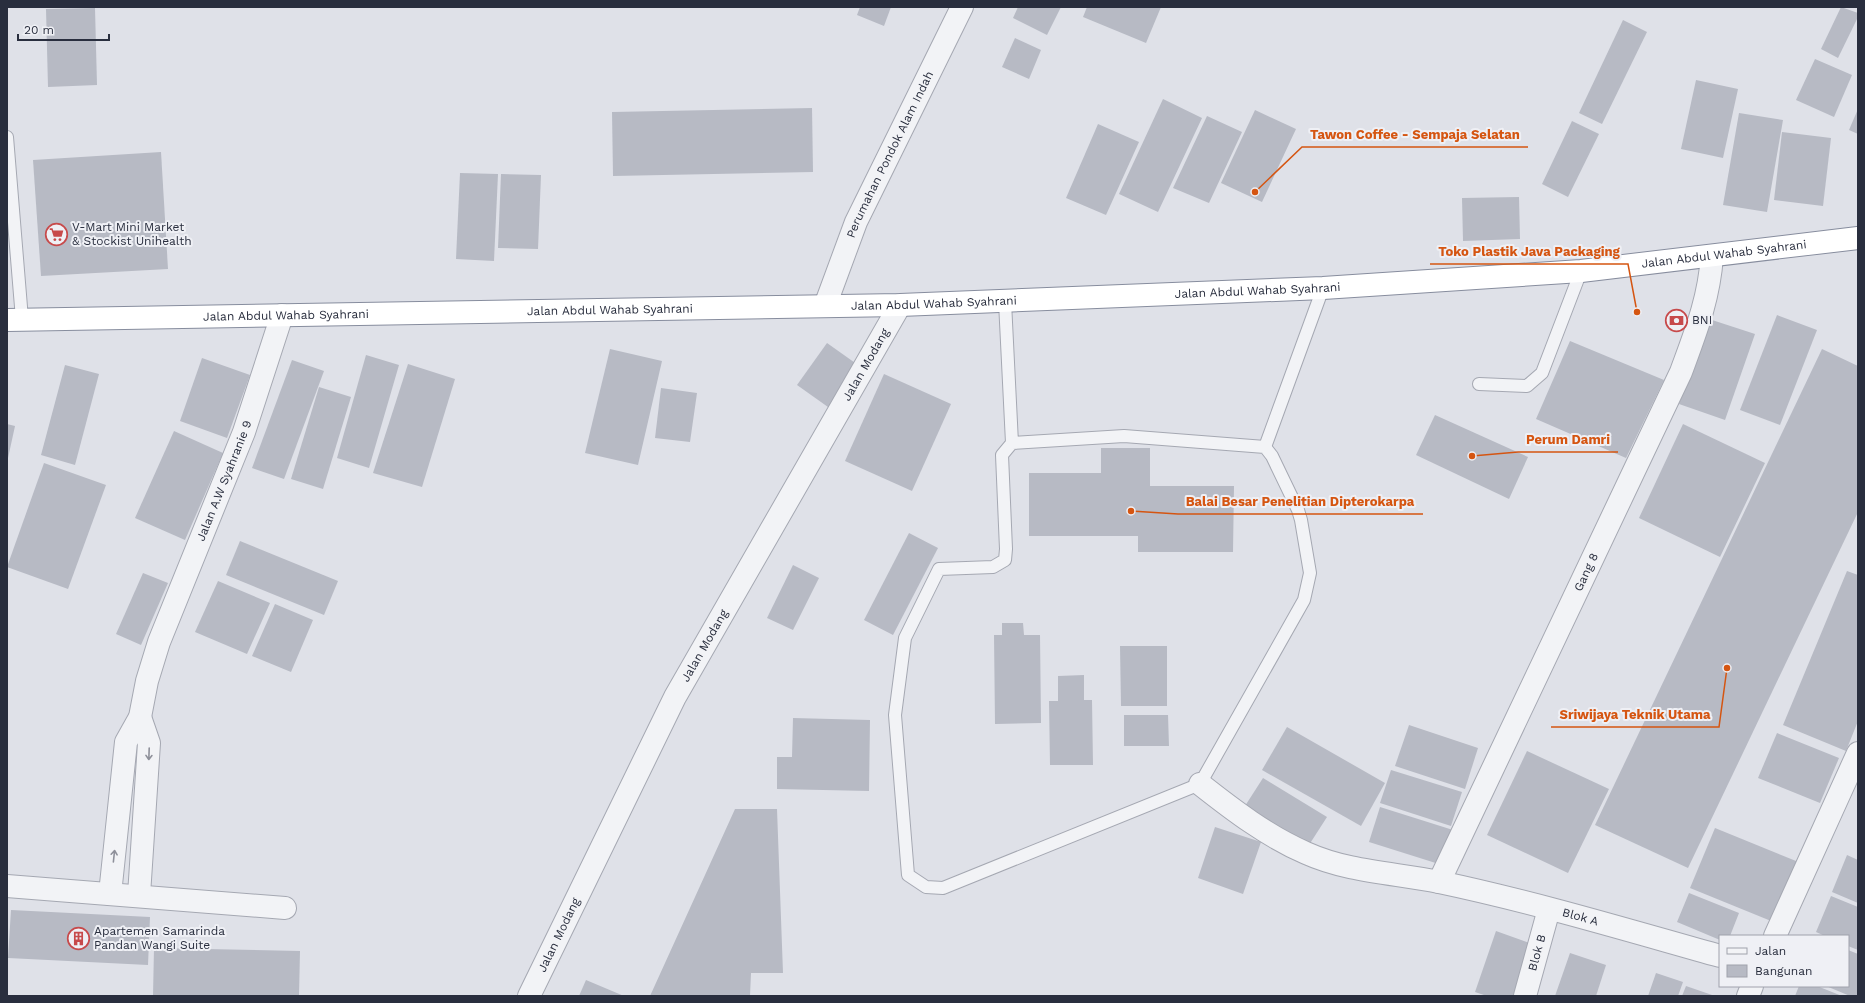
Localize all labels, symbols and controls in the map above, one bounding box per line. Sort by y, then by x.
scale bar [18,16,109,42]
text: 20 m [24,23,54,37]
street label: Perumahan Pondok Alam Indah [844,69,936,240]
callout: Tawon Coffee - Sempaja Selatan [1302,122,1528,147]
text: Tawon Coffee - Sempaja Selatan [1310,127,1520,142]
place label: V-Mart Mini Market & Stockist Unihealth [72,220,192,248]
supermarket icon: V-Mart Mini Market & Stockist Unihealth [43,221,69,247]
street label: Jalan Abdul Wahab Syahrani [1641,237,1807,271]
callout: Toko Plastik Java Packaging [1430,239,1628,264]
text: Toko Plastik Java Packaging [1438,244,1621,259]
street label: Jalan Abdul Wahab Syahrani [1174,280,1341,301]
street label: Jalan Abdul Wahab Syahrani [851,293,1017,313]
street label: Jalan Abdul Wahab Syahrani [527,301,693,318]
street label: Jalan Abdul Wahab Syahrani [203,307,369,324]
bank icon: BNI [1663,307,1689,333]
place label: BNI [1692,313,1712,327]
street label: Jalan Modang [840,326,892,403]
street label: Jalan A.W Syahranie 9 [194,418,254,543]
callout: Perum Damri [1518,427,1618,452]
text: Perum Damri [1526,432,1610,447]
callout: Balai Besar Penelitian Dipterokarpa [1178,489,1423,514]
text: Balai Besar Penelitian Dipterokarpa [1186,494,1415,509]
street label: Gang 8 [1571,551,1601,594]
street label: Jalan Modang [678,607,731,684]
callout: Sriwijaya Teknik Utama [1551,702,1719,727]
text: Sriwijaya Teknik Utama [1560,707,1711,722]
one-way arrow [145,747,152,760]
one-way arrow [110,850,118,863]
street label: Jalan Modang [535,895,583,974]
street label: Blok A [1561,905,1600,928]
place label: Apartemen Samarinda Pandan Wangi Suite [94,924,225,952]
building icon: Apartemen Samarinda Pandan Wangi Suite [66,925,92,951]
street label: Blok B [1525,933,1549,972]
legend [1719,935,1849,987]
text: Jalan [1755,944,1786,958]
text: Bangunan [1755,964,1813,978]

